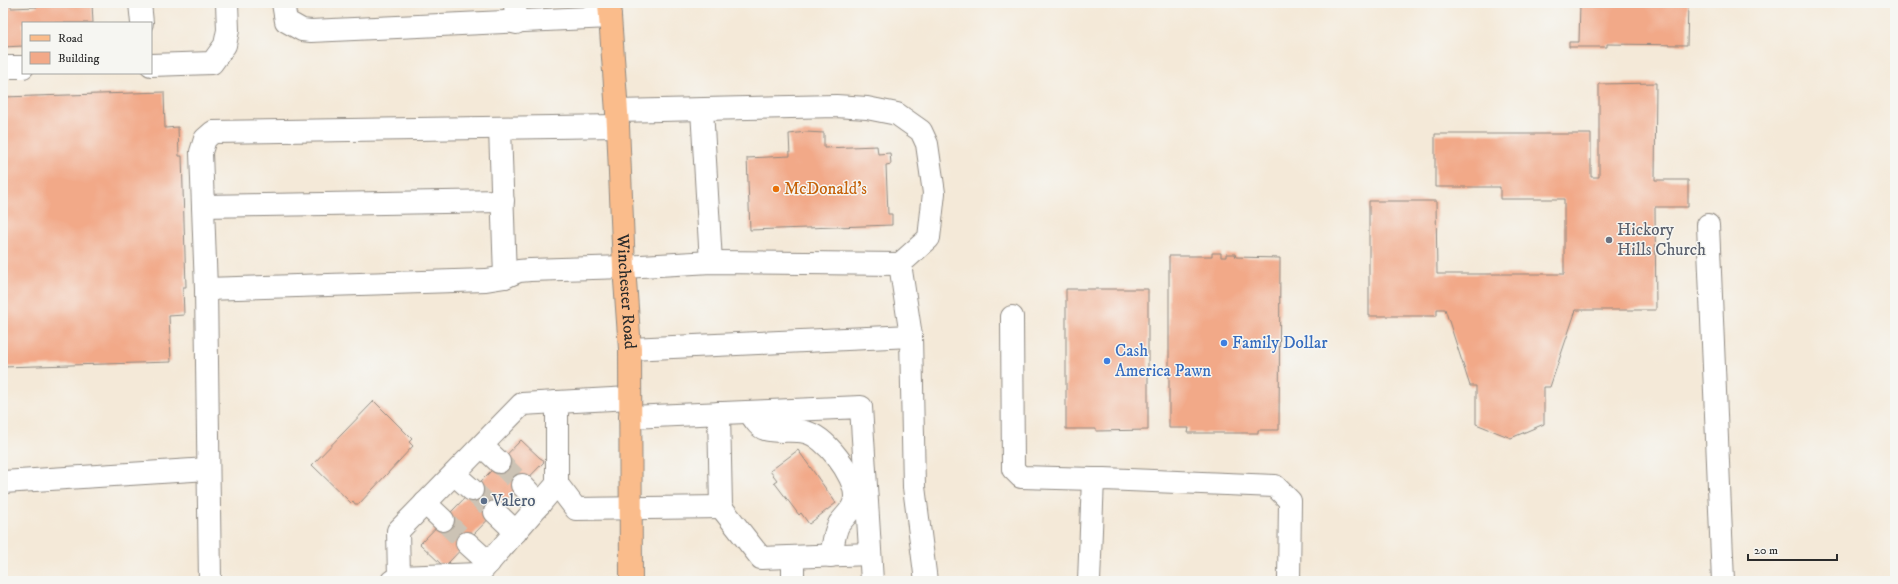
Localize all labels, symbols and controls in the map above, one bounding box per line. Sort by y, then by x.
legend [22,22,152,74]
text: Road [58,31,83,46]
text: Building [58,51,99,66]
place label: McDonald's [784,178,867,200]
marker: McDonald's [771,184,781,194]
place label: Hickory Hills Church [1617,219,1706,261]
street label: Winchester Road [612,232,641,350]
marker: Hickory Hills Church [1604,235,1614,245]
place label: Family Dollar [1232,332,1328,354]
marker: Family Dollar [1219,338,1229,348]
place label: Cash America Pawn [1115,340,1211,382]
marker: Cash America Pawn [1102,356,1112,366]
place label: Valero [491,490,536,512]
marker: Valero [479,496,489,506]
scale bar [1748,536,1837,562]
text: 20 m [1754,543,1778,558]

